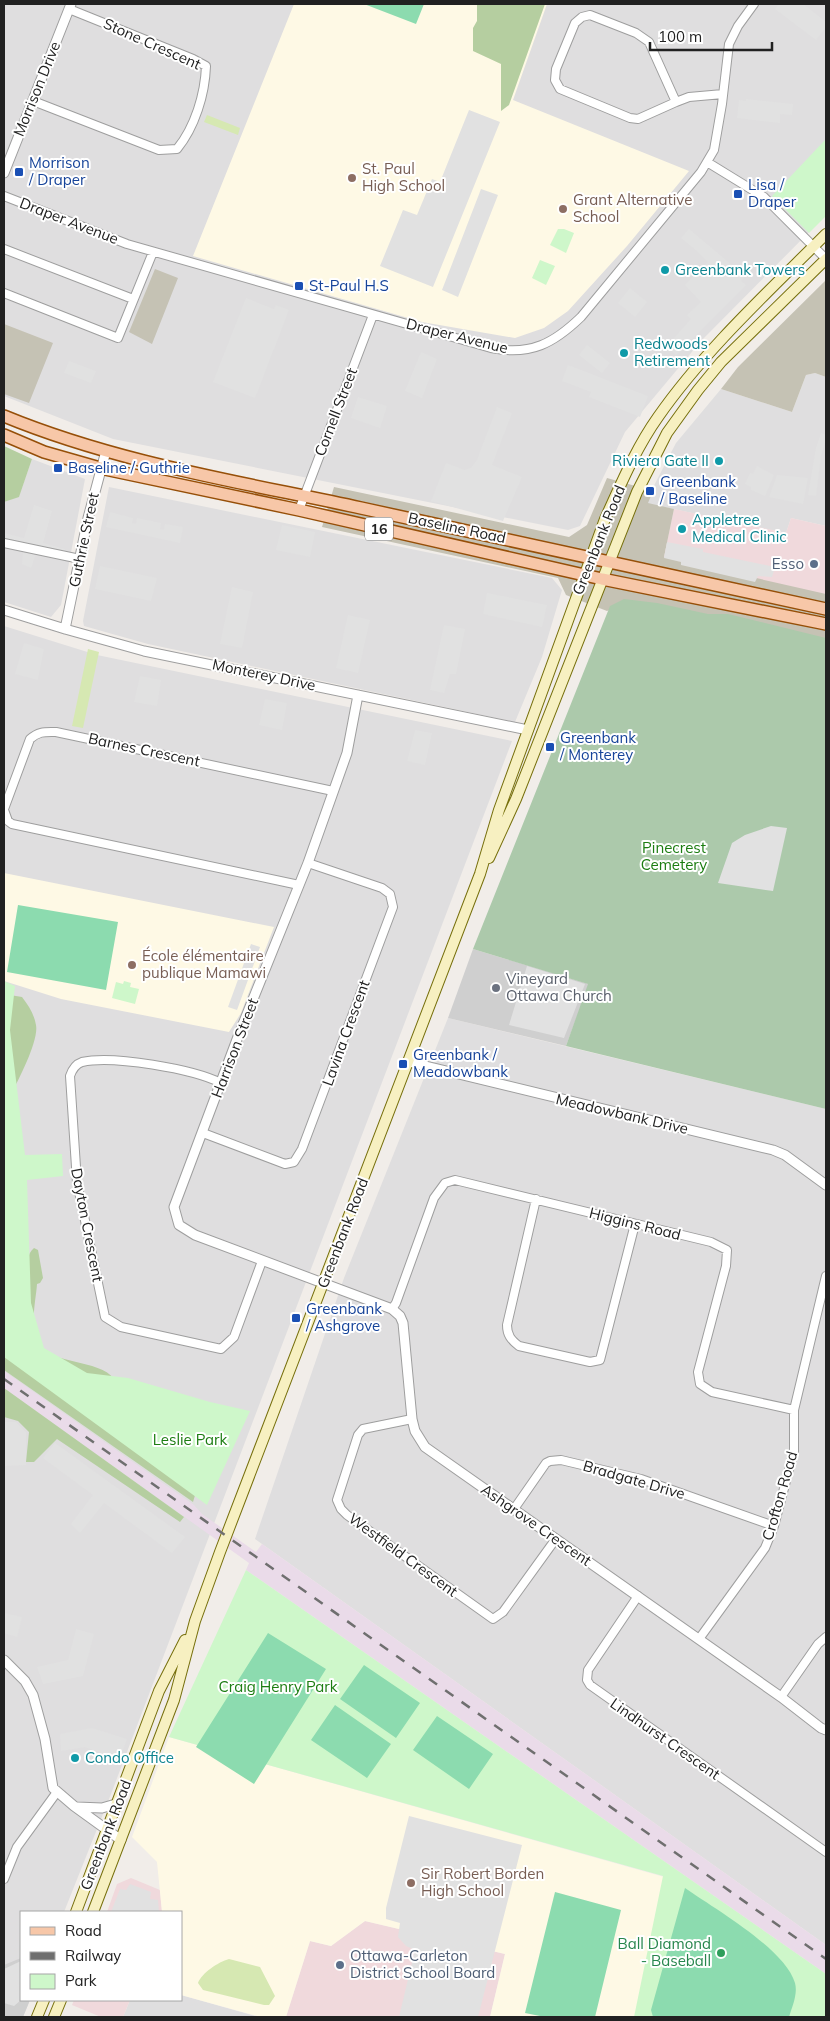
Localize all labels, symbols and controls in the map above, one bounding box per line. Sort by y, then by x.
street label: Stone Crescent [101,14,204,73]
scale bar [650,20,772,52]
text: 100 m [658,27,702,46]
street label: Morrison Drive [9,39,64,139]
place label: Morrison / Draper [28,153,90,189]
place label: St. Paul High School [362,159,445,195]
marker: Morrison / Draper [13,166,25,178]
marker: St. Paul High School [346,172,358,184]
place label: Lisa / Draper [748,175,797,211]
marker: Lisa / Draper [732,188,744,200]
place label: Grant Alternative School [573,190,692,226]
street label: Draper Avenue [17,193,121,248]
marker: Grant Alternative School [557,203,569,215]
place label: Greenbank Towers [675,260,805,279]
marker: Greenbank Towers [659,264,671,276]
place label: St-Paul H.S [309,276,389,295]
marker: St-Paul H.S [293,280,305,292]
street label: Draper Avenue [404,314,510,357]
place label: Redwoods Retirement [634,334,710,370]
marker: Redwoods Retirement [618,347,630,359]
street label: Cornell Street [310,365,361,459]
place label: Riviera Gate II [612,451,709,470]
marker: Riviera Gate II [713,455,725,467]
place label: Baseline / Guthrie [68,458,190,477]
marker: Baseline / Guthrie [52,462,64,474]
place label: Greenbank / Baseline [659,472,736,508]
street label: Greenbank Road [568,482,629,597]
marker: Greenbank / Baseline [644,485,656,497]
street label: Guthrie Street [64,491,103,589]
street label: Baseline Road [406,508,508,547]
place label: Appletree Medical Clinic [692,510,787,546]
road number: 16 [365,518,393,540]
marker: Appletree Medical Clinic [676,523,688,535]
place label: Esso [772,554,804,573]
marker: Esso [808,558,820,570]
street label: Monterey Drive [211,654,317,695]
street label: Barnes Crescent [87,728,202,771]
place label: Greenbank / Monterey [559,728,636,764]
marker: Greenbank / Monterey [544,741,556,753]
park label: Pinecrest Cemetery [641,838,707,874]
place label: École élémentaire publique Mamawi [142,946,266,982]
marker: École élémentaire publique Mamawi [126,959,138,971]
place label: Vineyard Ottawa Church [506,969,612,1005]
street label: Lavina Crescent [318,977,373,1088]
marker: Vineyard Ottawa Church [490,982,502,994]
street label: Harrison Street [207,995,262,1100]
place label: Greenbank / Meadowbank [413,1045,508,1081]
marker: Greenbank / Meadowbank [397,1058,409,1070]
street label: Meadowbank Drive [554,1089,690,1138]
street label: Dayton Crescent [67,1166,108,1283]
street label: Greenbank Road [313,1175,372,1291]
street label: Higgins Road [587,1203,683,1244]
place label: Greenbank / Ashgrove [305,1299,382,1335]
marker: Greenbank / Ashgrove [290,1312,302,1324]
park label: Leslie Park [153,1430,228,1449]
street label: Crofton Road [758,1449,801,1543]
street label: Bradgate Drive [581,1456,687,1503]
street label: Ashgrove Crescent [477,1479,595,1570]
street label: Westfield Crescent [345,1509,462,1601]
park label: Craig Henry Park [219,1677,338,1696]
street label: Lindhurst Crescent [607,1694,724,1784]
place label: Condo Office [85,1748,174,1767]
marker: Condo Office [69,1752,81,1764]
street label: Greenbank Road [76,1777,135,1893]
place label: Sir Robert Borden High School [421,1864,544,1900]
marker: Sir Robert Borden High School [405,1877,417,1889]
legend [20,1911,182,2001]
text: Road [65,1921,102,1940]
place label: Ball Diamond - Baseball [617,1934,711,1970]
text: Railway [65,1946,121,1965]
place label: Ottawa-Carleton District School Board [350,1946,495,1982]
marker: Ball Diamond - Baseball [715,1947,727,1959]
marker: Ottawa-Carleton District School Board [334,1959,346,1971]
text: Park [65,1971,97,1990]

